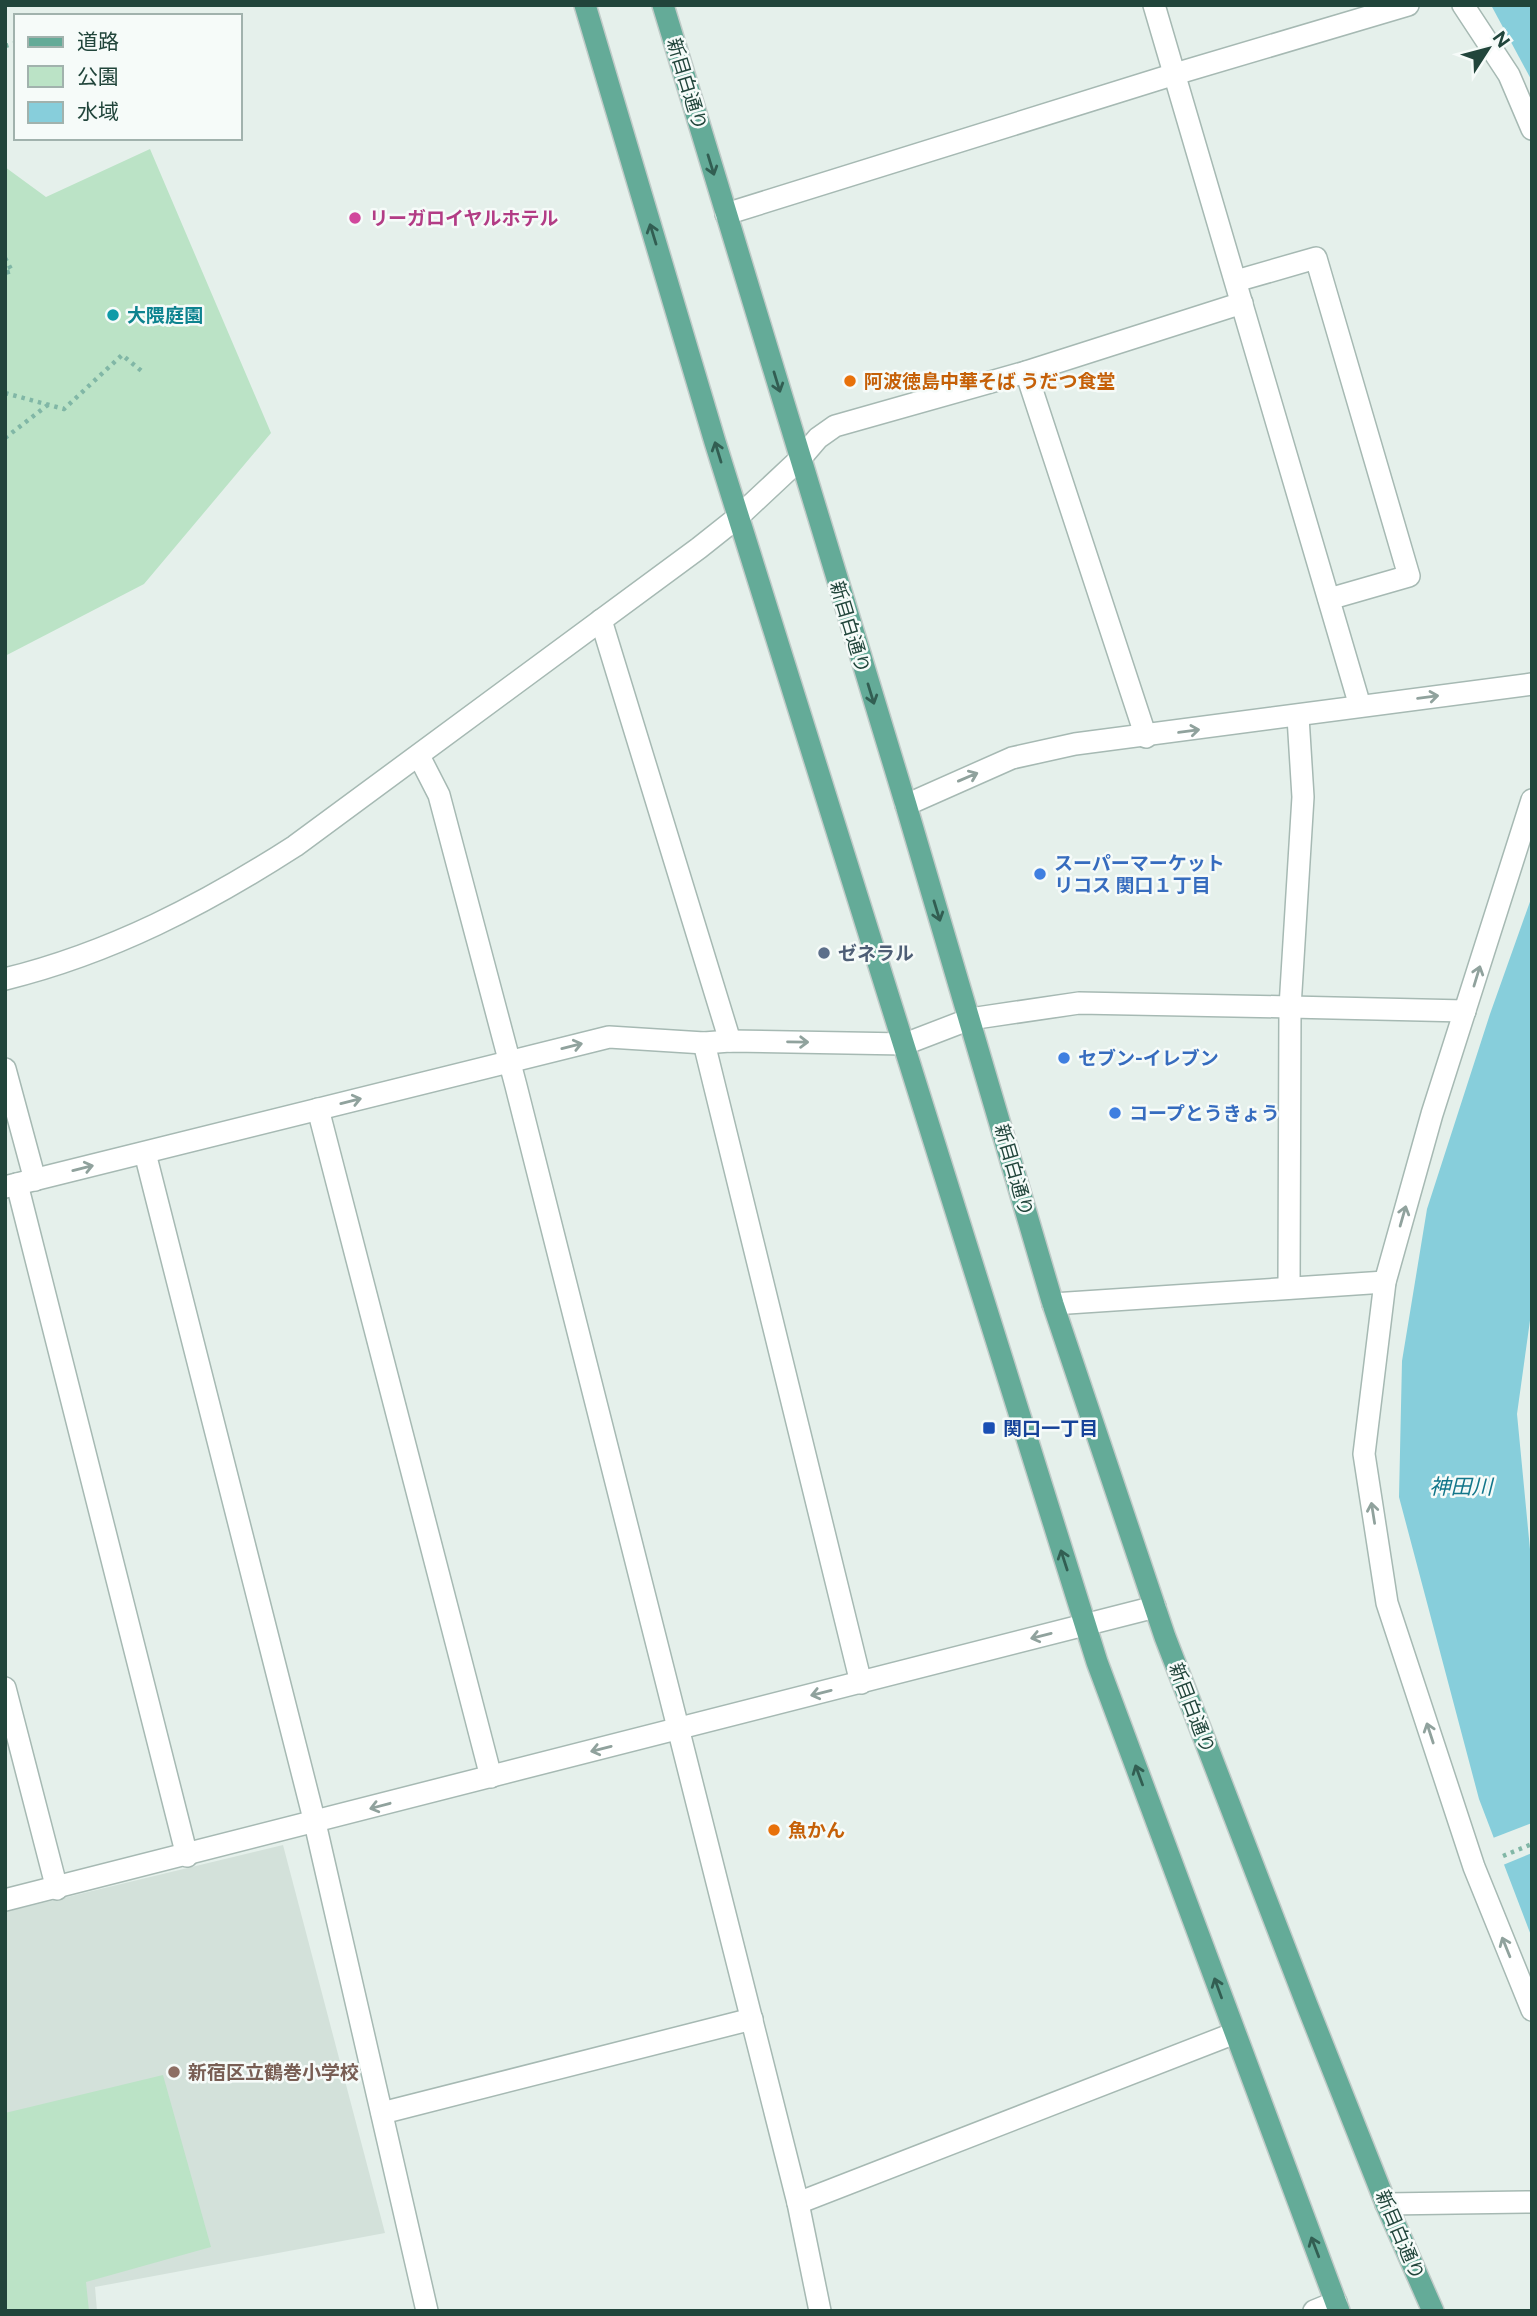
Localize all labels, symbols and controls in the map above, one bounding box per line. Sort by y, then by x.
legend [14,14,242,140]
north arrow [1453,14,1523,84]
text: N [1488,27,1515,52]
text: 道路 [77,29,119,54]
street label: 新目白通り [662,35,712,133]
text: 公園 [77,64,119,89]
text: 水域 [77,99,119,124]
one-way arrow [705,153,718,175]
place label: リーガロイヤルホテル [369,207,558,230]
marker: リーガロイヤルホテル [347,210,363,226]
one-way arrow [646,223,659,245]
place label: 大隈庭園 [127,304,203,327]
marker: 大隈庭園 [105,307,121,323]
place label: 阿波徳島中華そば うだつ食堂 [864,370,1116,393]
one-way arrow [772,371,785,393]
marker: 阿波徳島中華そば うだつ食堂 [842,373,858,389]
one-way arrow [711,441,724,463]
street label: 新目白通り [825,578,875,676]
one-way arrow [866,682,878,704]
one-way arrow [1416,691,1439,704]
one-way arrow [1178,725,1200,738]
one-way arrow [957,770,978,783]
place label: スーパーマーケット リコス 関口１丁目 [1054,852,1225,897]
marker: スーパーマーケット リコス 関口１丁目 [1032,866,1048,882]
one-way arrow [932,900,945,922]
place label: ゼネラル [838,942,914,965]
marker: ゼネラル [816,945,832,961]
one-way arrow [1471,965,1484,987]
one-way arrow [787,1035,810,1049]
one-way arrow [560,1039,583,1052]
place label: セブン-イレブン [1078,1047,1219,1070]
marker: セブン-イレブン [1056,1050,1072,1066]
one-way arrow [340,1094,362,1107]
place label: コープとうきょう [1129,1102,1280,1125]
marker: コープとうきょう [1107,1105,1123,1121]
street label: 新目白通り [990,1121,1038,1219]
one-way arrow [71,1161,94,1174]
one-way arrow [1397,1206,1410,1228]
place label: 関口一丁目 [1003,1417,1098,1440]
marker: 関口一丁目 [981,1420,997,1436]
water label: 神田川 [1430,1474,1494,1499]
one-way arrow [1366,1502,1379,1525]
one-way arrow [1057,1549,1070,1571]
one-way arrow [1030,1630,1053,1643]
street label: 新目白通り [1164,1660,1220,1756]
one-way arrow [810,1687,833,1700]
one-way arrow [1423,1722,1435,1744]
one-way arrow [590,1743,612,1756]
one-way arrow [1132,1764,1144,1786]
one-way arrow [369,1800,392,1813]
place label: 魚かん [788,1819,845,1842]
marker: 魚かん [766,1822,782,1838]
one-way arrow [1499,1936,1512,1958]
one-way arrow [1211,1978,1223,1999]
place label: 新宿区立鶴巻小学校 [188,2061,359,2084]
marker: 新宿区立鶴巻小学校 [166,2064,182,2080]
street label: 新目白通り [1371,2187,1429,2283]
one-way arrow [1308,2236,1320,2258]

